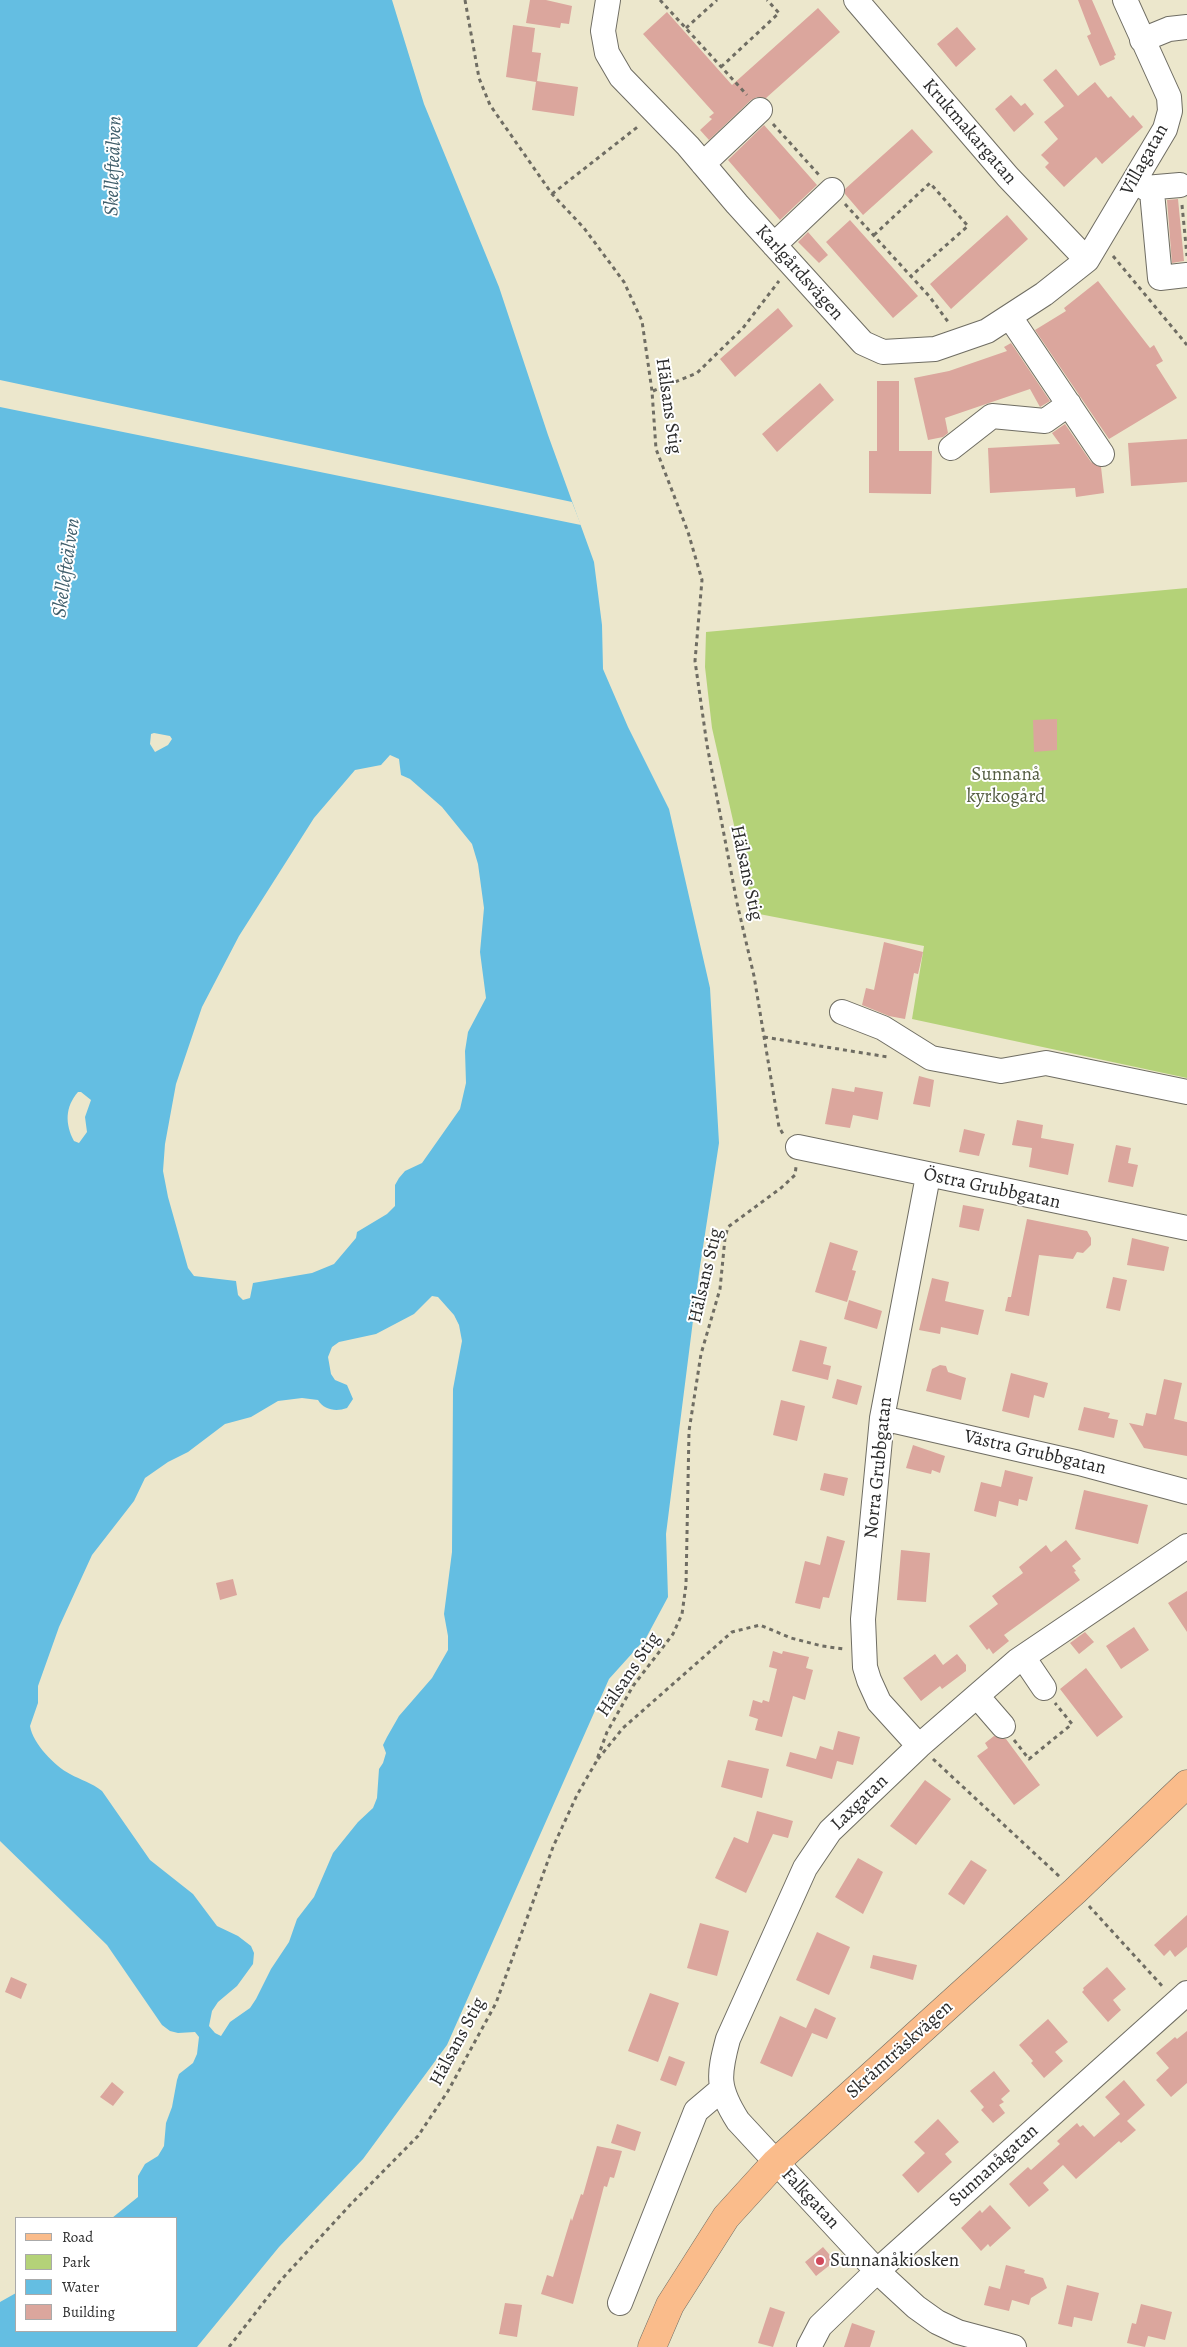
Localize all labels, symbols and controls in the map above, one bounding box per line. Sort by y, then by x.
street label: Krukmakargatan [917,75,1021,189]
water label: Skellefteälven [100,116,128,216]
street label: Villagatan [1116,120,1174,200]
street label: Karlgårdsvägen [750,220,848,326]
street label: Hälsans Stig [650,356,686,456]
water label: Skellefteälven [48,517,86,619]
park label: Sunnanå kyrkogård [966,764,1046,808]
street label: Hälsans Stig [725,823,767,923]
street label: Östra Grubbgatan [921,1163,1063,1215]
street label: Hälsans Stig [684,1226,728,1326]
street label: Norra Grubbgatan [860,1396,898,1540]
street label: Västra Grubbgatan [962,1426,1108,1480]
street label: Hälsans Stig [592,1628,666,1722]
street label: Laxgatan [827,1770,893,1836]
street label: Hälsans Stig [425,1994,491,2090]
street label: Skråmträskvägen [842,1996,958,2104]
street label: Sunnanågatan [944,2120,1044,2212]
street label: Falkgatan [776,2164,844,2234]
legend [15,2217,178,2332]
text: Road [62,2227,93,2247]
place label: Sunnanåkiosken [830,2250,959,2272]
text: Park [62,2252,90,2272]
marker: Sunnanåkiosken [814,2255,826,2267]
text: Water [62,2277,99,2297]
text: Building [62,2302,115,2322]

